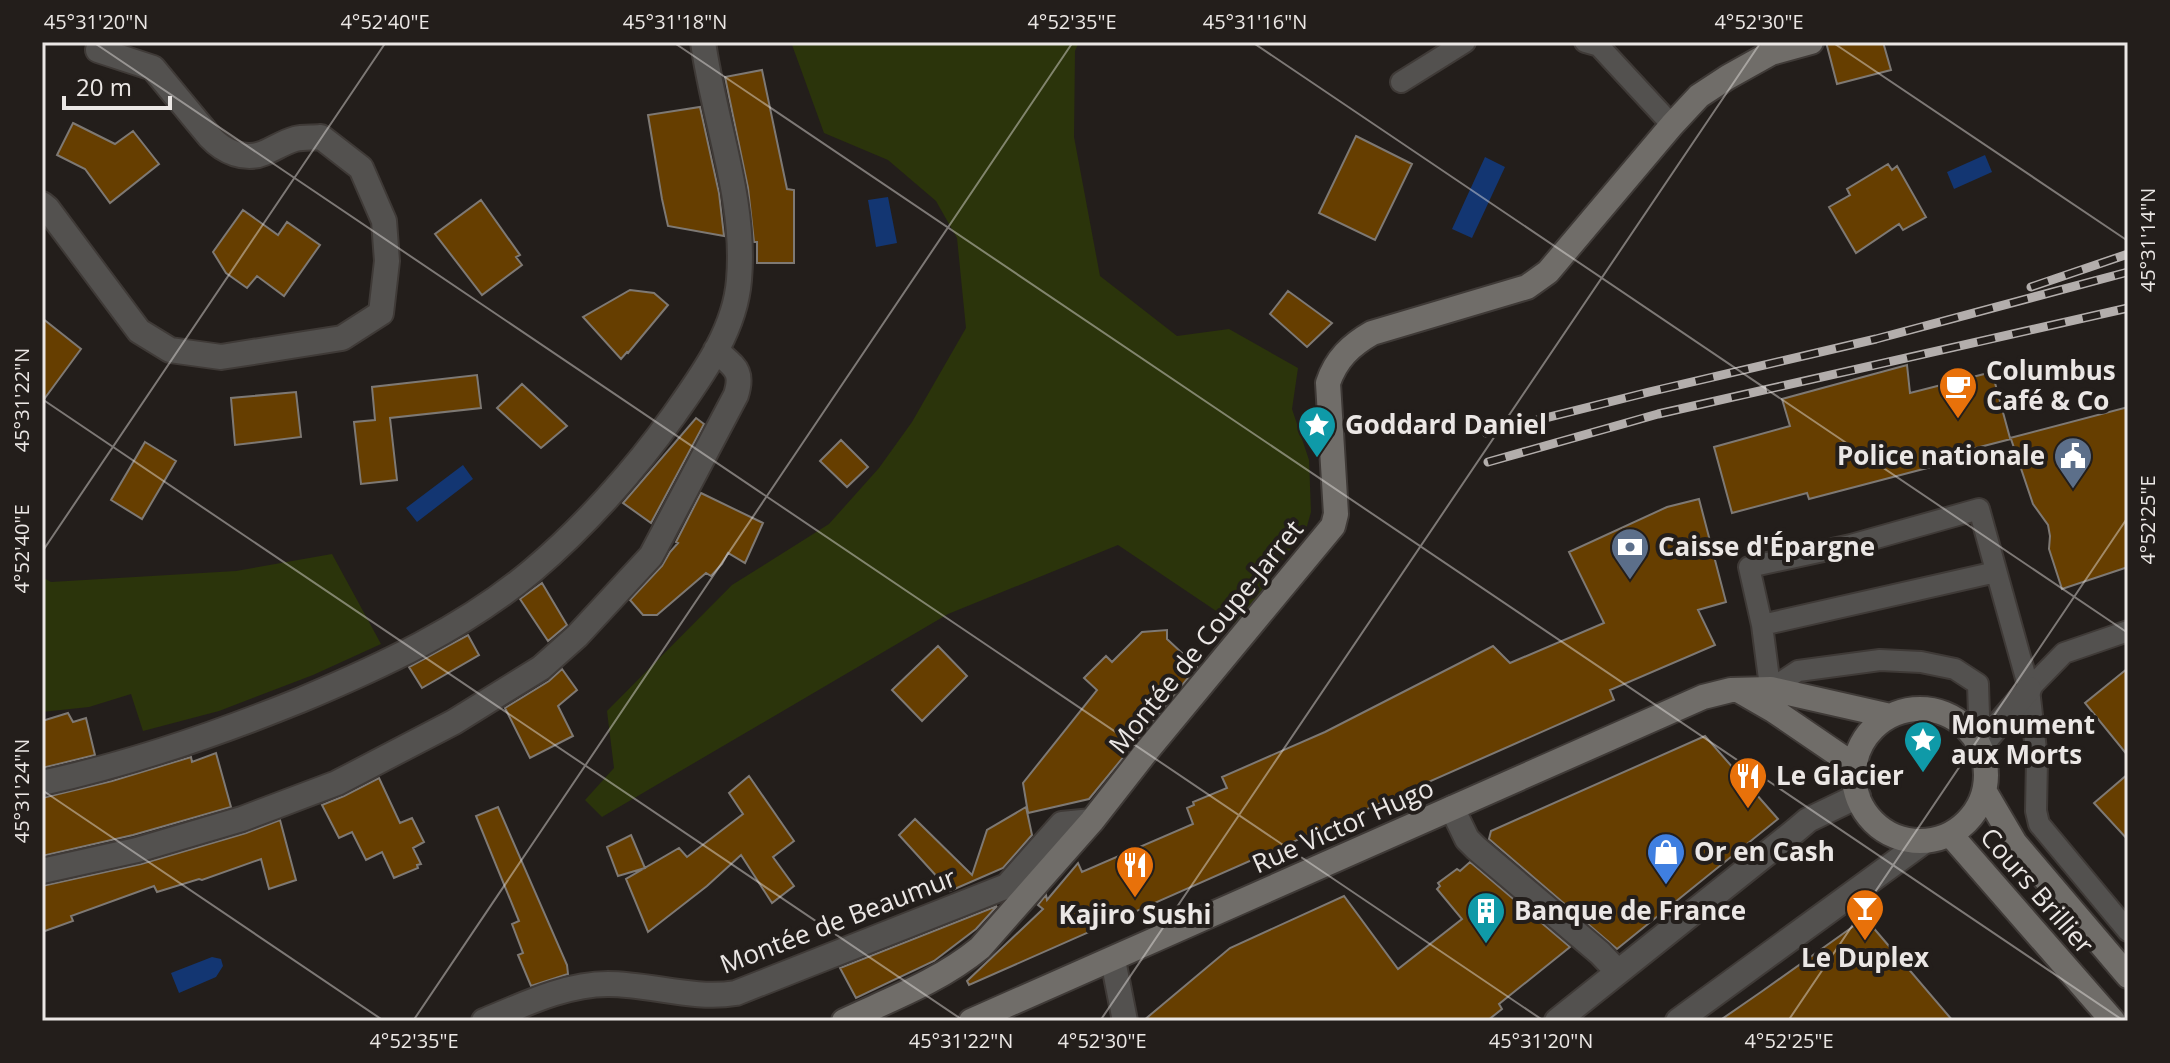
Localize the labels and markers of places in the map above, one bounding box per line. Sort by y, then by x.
place label: Columbus Café & Co [1986,352,2116,418]
cafe icon: Columbus Café & Co [1937,365,1979,420]
place icon: Goddard Daniel [1296,404,1338,459]
place label: Goddard Daniel [1345,406,1547,442]
public building icon: Police nationale [2052,435,2094,490]
place label: Police nationale [1837,437,2045,473]
bank icon: Caisse d'Épargne [1609,526,1651,581]
place label: Caisse d'Épargne [1658,528,1875,564]
place label: Monument aux Morts [1951,706,2095,772]
place icon: Monument aux Morts [1902,719,1944,774]
restaurant icon: Le Glacier [1727,755,1769,810]
place label: Le Glacier [1776,757,1904,793]
shop icon: Or en Cash [1645,831,1687,886]
place label: Or en Cash [1694,833,1835,869]
restaurant icon: Kajiro Sushi [1114,844,1156,899]
bar icon: Le Duplex [1844,887,1886,942]
building icon: Banque de France [1465,890,1507,945]
place label: Banque de France [1514,892,1746,928]
place label: Kajiro Sushi [1059,896,1211,932]
place label: Le Duplex [1801,939,1929,975]

